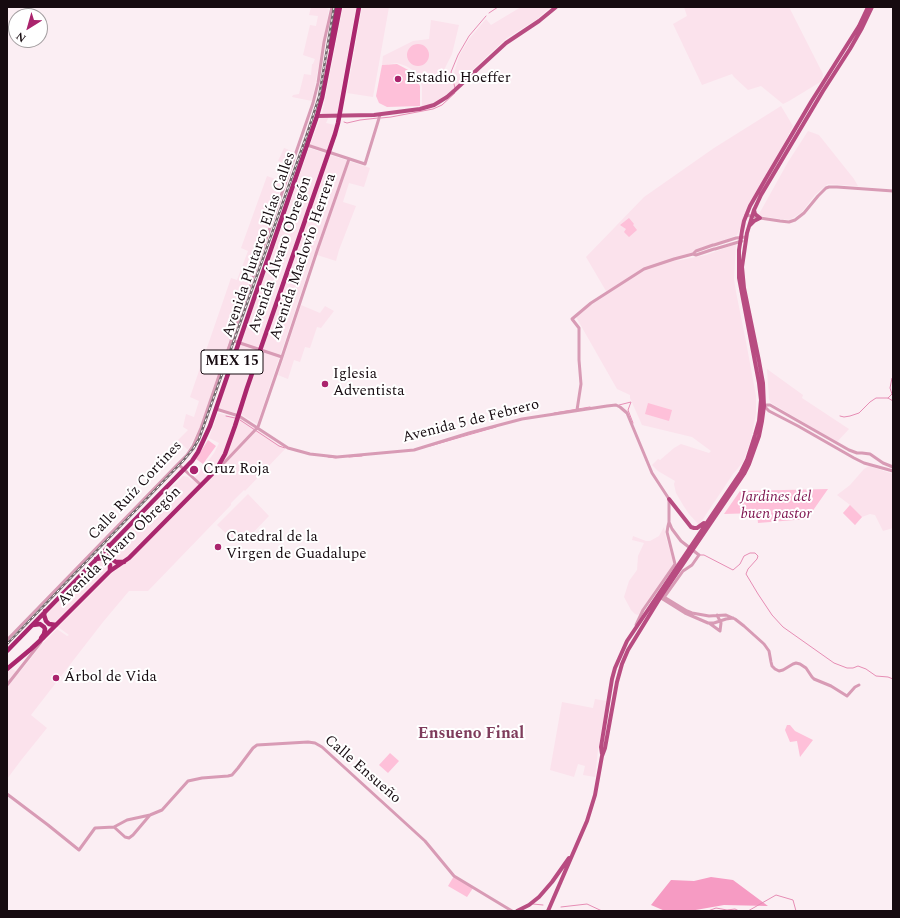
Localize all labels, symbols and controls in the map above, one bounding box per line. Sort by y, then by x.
north arrow [8,8,48,48]
text: N [12,28,30,47]
place label: Estadio Hoeffer [406,70,511,88]
marker: Estadio Hoeffer [393,74,403,84]
street label: Avenida Plutarco Elías Calles [220,150,300,340]
street label: Avenida Maclovio Herrera [267,171,341,343]
street label: Avenida Álvaro Obregón [246,174,316,336]
road number: MEX 15 [201,350,263,374]
place label: Iglesia Adventista [333,366,405,401]
marker: Iglesia Adventista [320,379,330,389]
street label: Avenida 5 de Febrero [401,396,541,448]
street label: Calle Ruíz Cortines [85,438,187,544]
place label: Cruz Roja [203,461,269,479]
marker: Cruz Roja [188,464,200,476]
street label: Avenida Álvaro Obregón [55,483,185,611]
park label: Jardines del buen pastor [740,489,812,524]
place label: Catedral de la Virgen de Guadalupe [226,529,367,564]
marker: Catedral de la Virgen de Guadalupe [213,542,223,552]
place label: Árbol de Vida [64,669,157,687]
marker: Árbol de Vida [51,673,61,683]
district label: Ensueno Final [418,725,524,745]
street label: Calle Ensueño [320,732,404,808]

